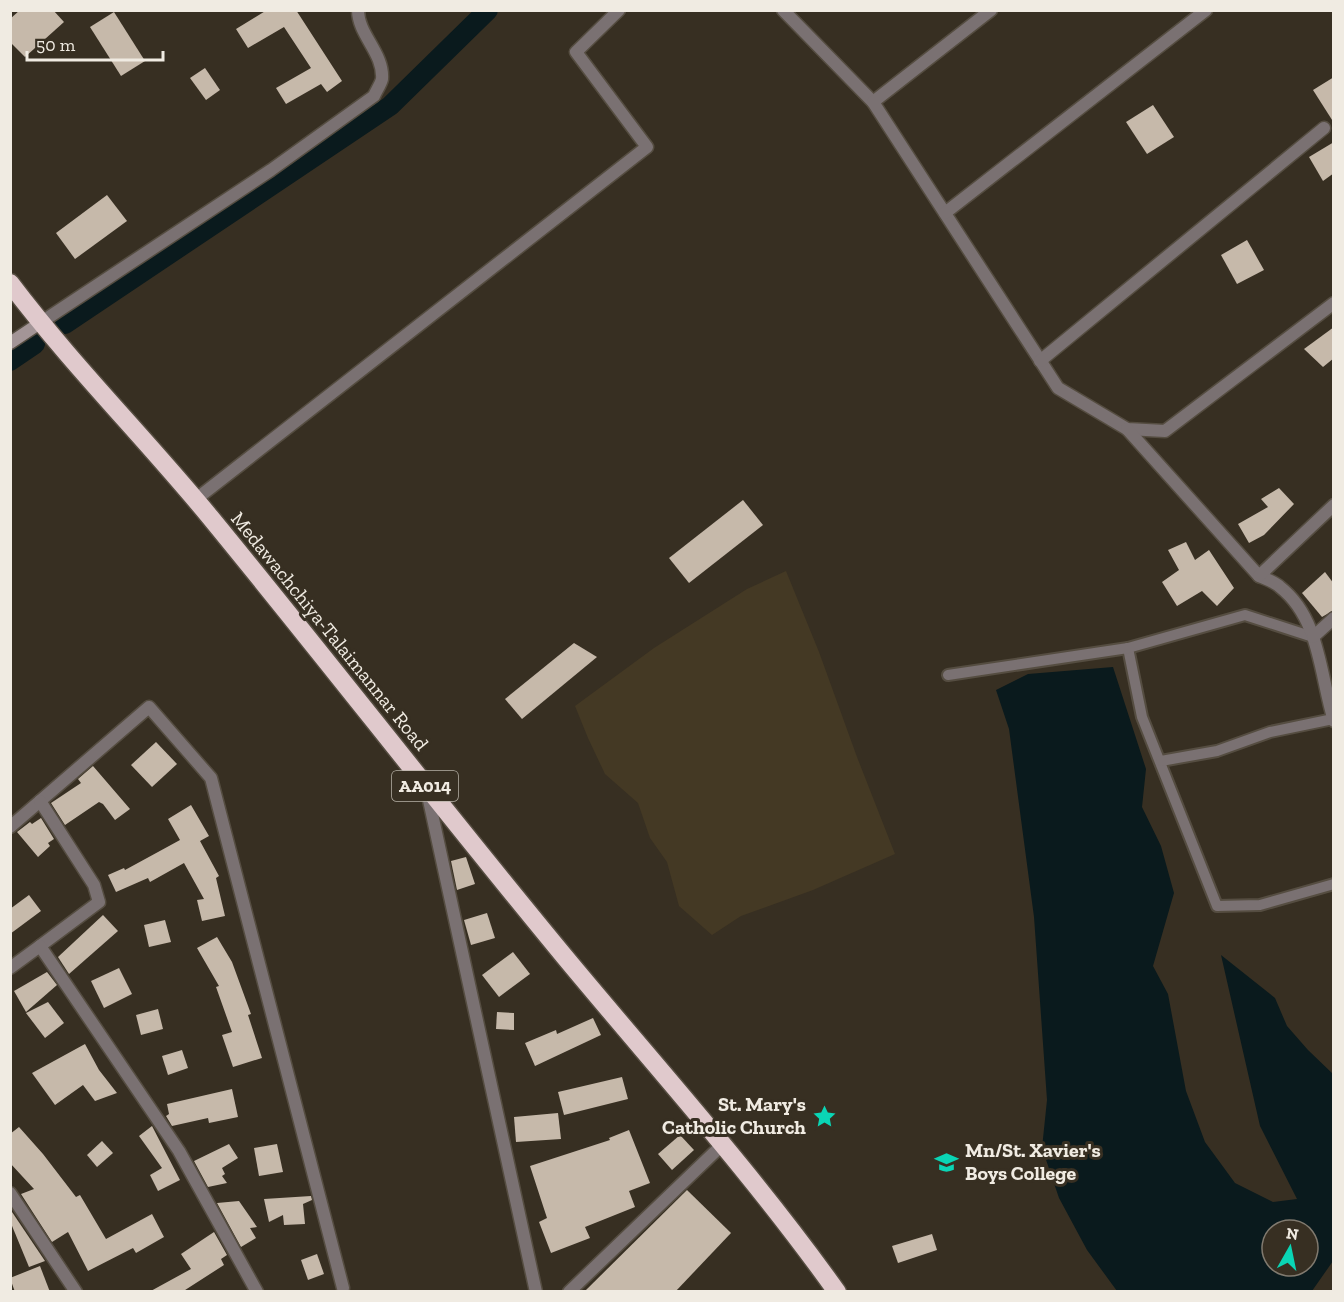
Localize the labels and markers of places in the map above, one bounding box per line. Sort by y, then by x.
place label: St. Mary's Catholic Church [662,1092,806,1139]
place icon: St. Mary's Catholic Church [811,1103,837,1129]
place label: Mn/St. Xavier's Boys College [965,1138,1101,1185]
school or university icon: Mn/St. Xavier's Boys College [934,1149,960,1175]

